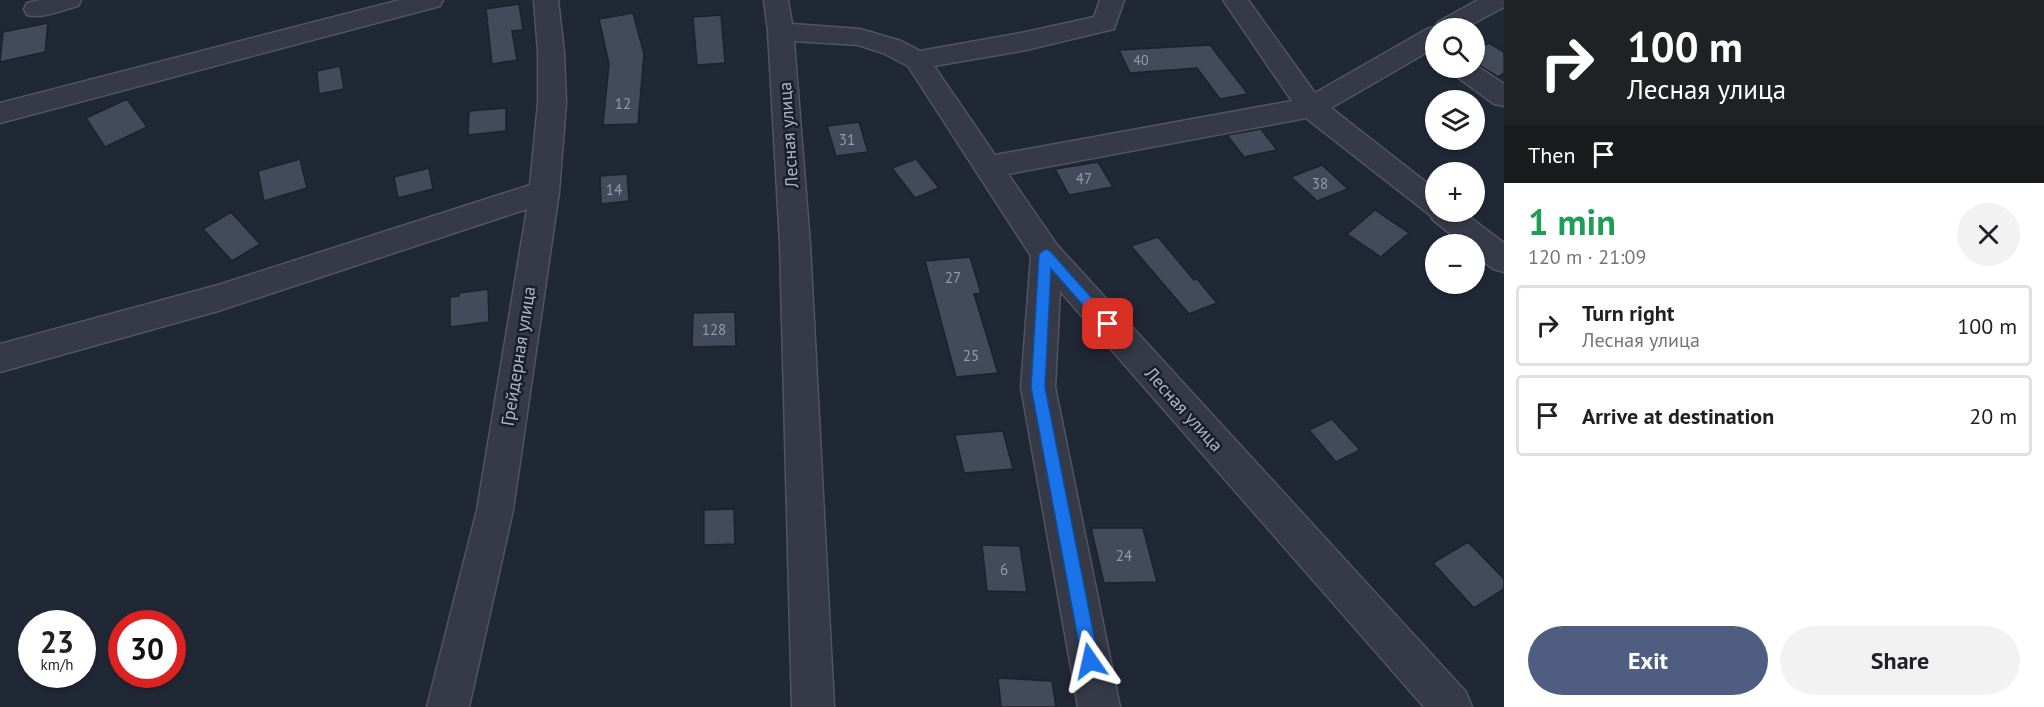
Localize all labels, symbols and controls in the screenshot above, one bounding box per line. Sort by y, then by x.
map controls [1425,18,1485,294]
button: search [1425,18,1485,78]
text: 100 m [1627,19,1743,74]
icon: right [1528,24,1606,102]
house number: 40 [1133,51,1149,69]
text: Лесная улица [1627,72,1786,106]
street label: Лесная улица [773,81,803,190]
button: layers [1425,90,1485,150]
house number: 12 [615,94,631,113]
house number: 31 [839,130,855,149]
icon: arrive [1587,138,1620,171]
text: Then [1528,141,1575,169]
button: + [1425,162,1485,222]
house number: 47 [1076,169,1092,188]
house number: 38 [1312,174,1328,193]
house number: 14 [606,180,622,199]
text: 1 min [1528,198,1616,245]
button: close [1957,203,2020,266]
button: − [1425,234,1485,294]
text: 120 m · 21:09 [1528,244,1646,270]
house number: 27 [945,268,961,287]
street label: Грейдерная улица [496,285,540,427]
pin [1082,298,1133,349]
text: Turn right [1582,299,1674,327]
icon: arrive [1091,307,1124,340]
icon: right [1531,309,1564,342]
text: 100 m [1957,312,2017,340]
house number: 128 [702,320,726,339]
text: Лесная улица [1582,327,1700,353]
house number: 25 [963,346,979,365]
street label: Лесная улица [1139,361,1228,456]
icon: arrive [1531,399,1564,432]
text: Arrive at destination [1582,402,1774,430]
text: 20 m [1969,402,2017,430]
house number: 24 [1116,546,1132,565]
house number: 6 [1000,560,1008,579]
speed limit sign: 30 [108,610,186,688]
text: 23 [40,622,74,661]
button: Exit [1528,626,1768,695]
button: Share [1780,626,2020,695]
position arrow [1058,629,1122,693]
text: km/h [41,655,73,674]

